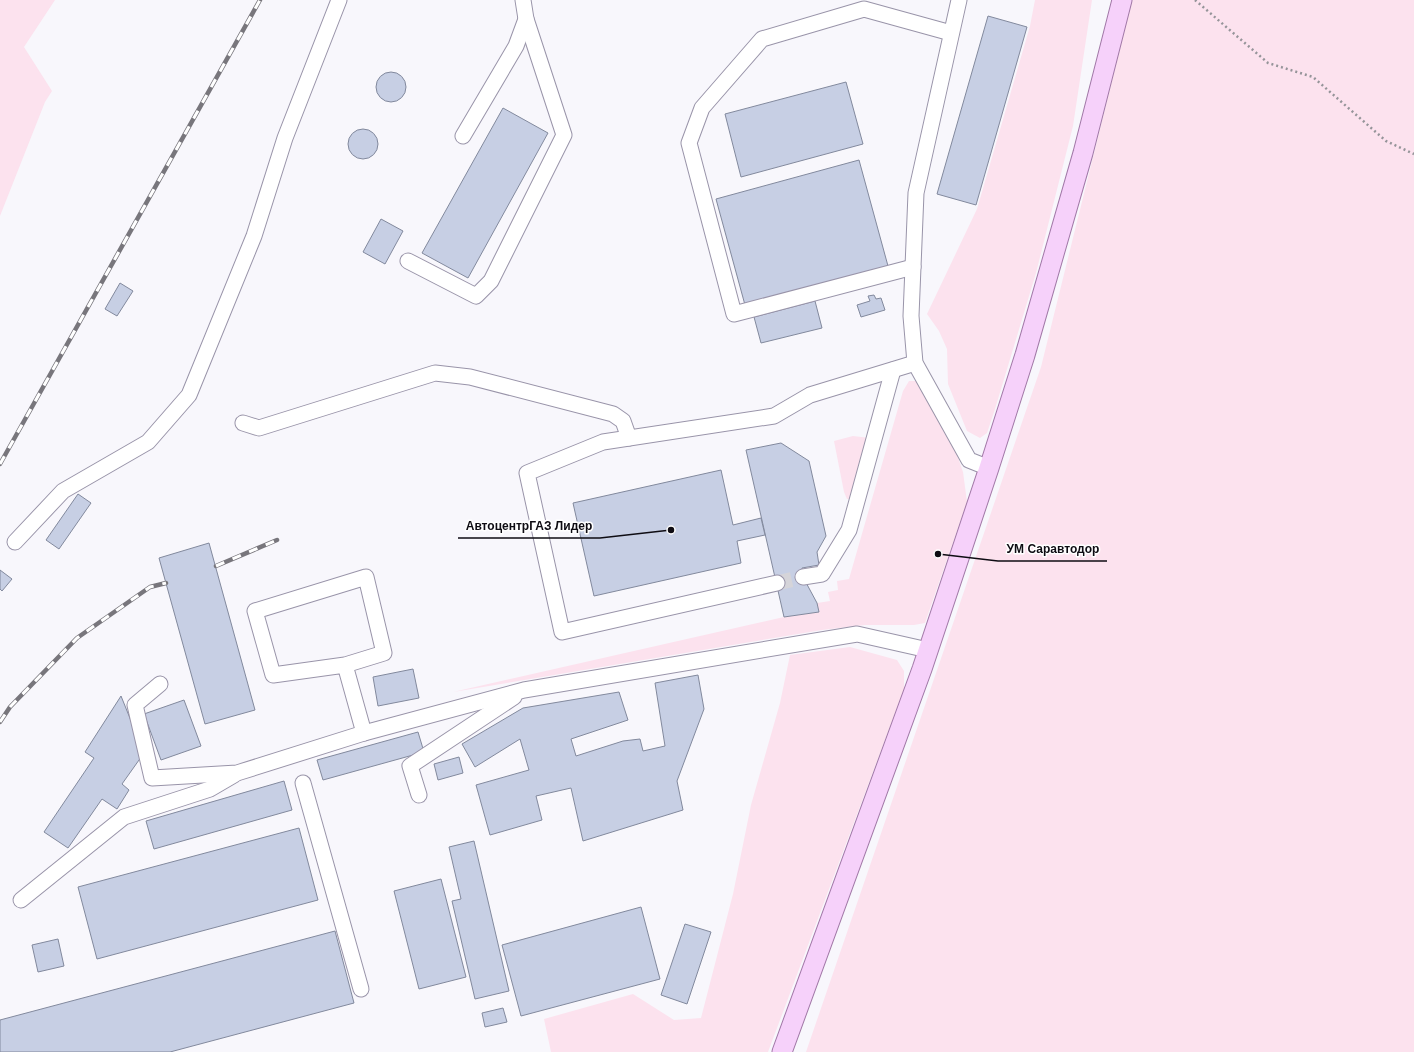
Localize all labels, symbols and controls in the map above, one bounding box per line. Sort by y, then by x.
callout: АвтоцентрГАЗ Лидер [458,514,600,538]
text: АвтоцентрГАЗ Лидер [466,519,592,533]
callout: УМ Саравтодор [998,537,1107,561]
text: УМ Саравтодор [1007,542,1099,556]

